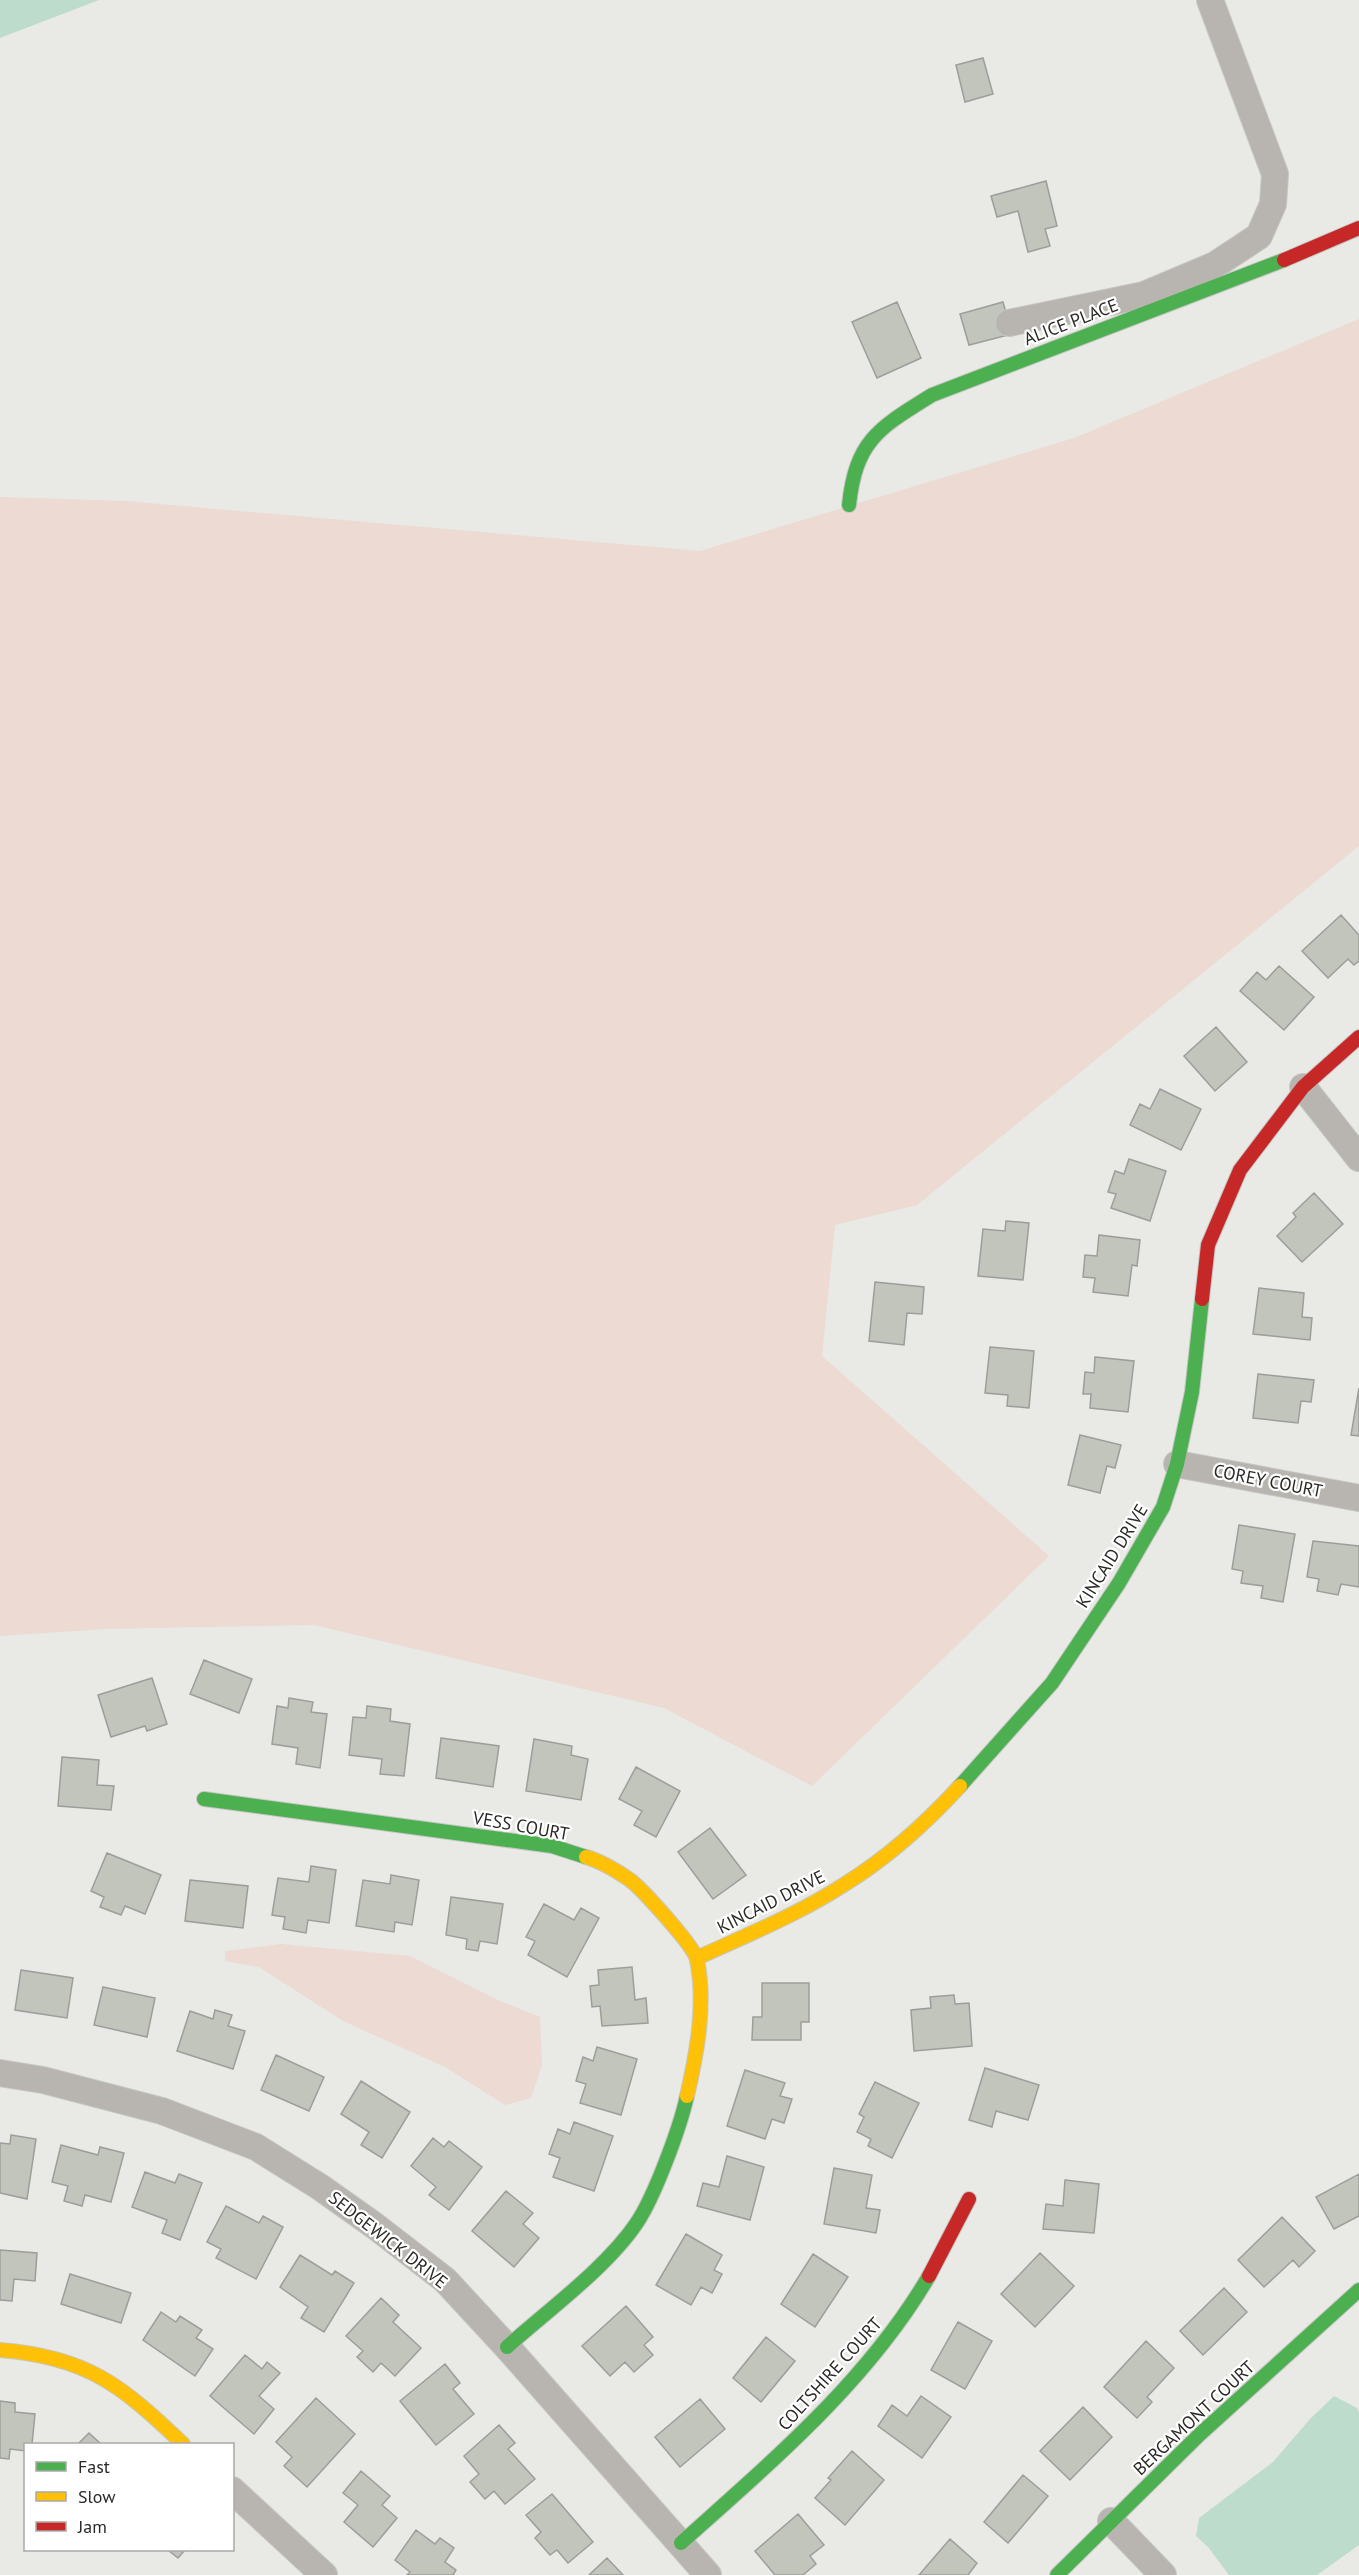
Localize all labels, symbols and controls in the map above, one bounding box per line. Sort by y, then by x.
street label: ALICE PLACE [1020,293,1121,350]
street label: COREY COURT [1212,1459,1324,1502]
street label: KINCAID DRIVE [1071,1500,1153,1612]
street label: VESS COURT [470,1806,571,1845]
street label: KINCAID DRIVE [713,1865,829,1939]
street label: SEDGEWICK DRIVE [324,2186,452,2293]
street label: COLTSHIRE COURT [773,2312,887,2435]
street label: BERGAMONT COURT [1128,2355,1259,2480]
legend [24,2443,234,2551]
text: Fast [78,2455,110,2478]
text: Slow [78,2485,116,2508]
text: Jam [77,2515,107,2538]

